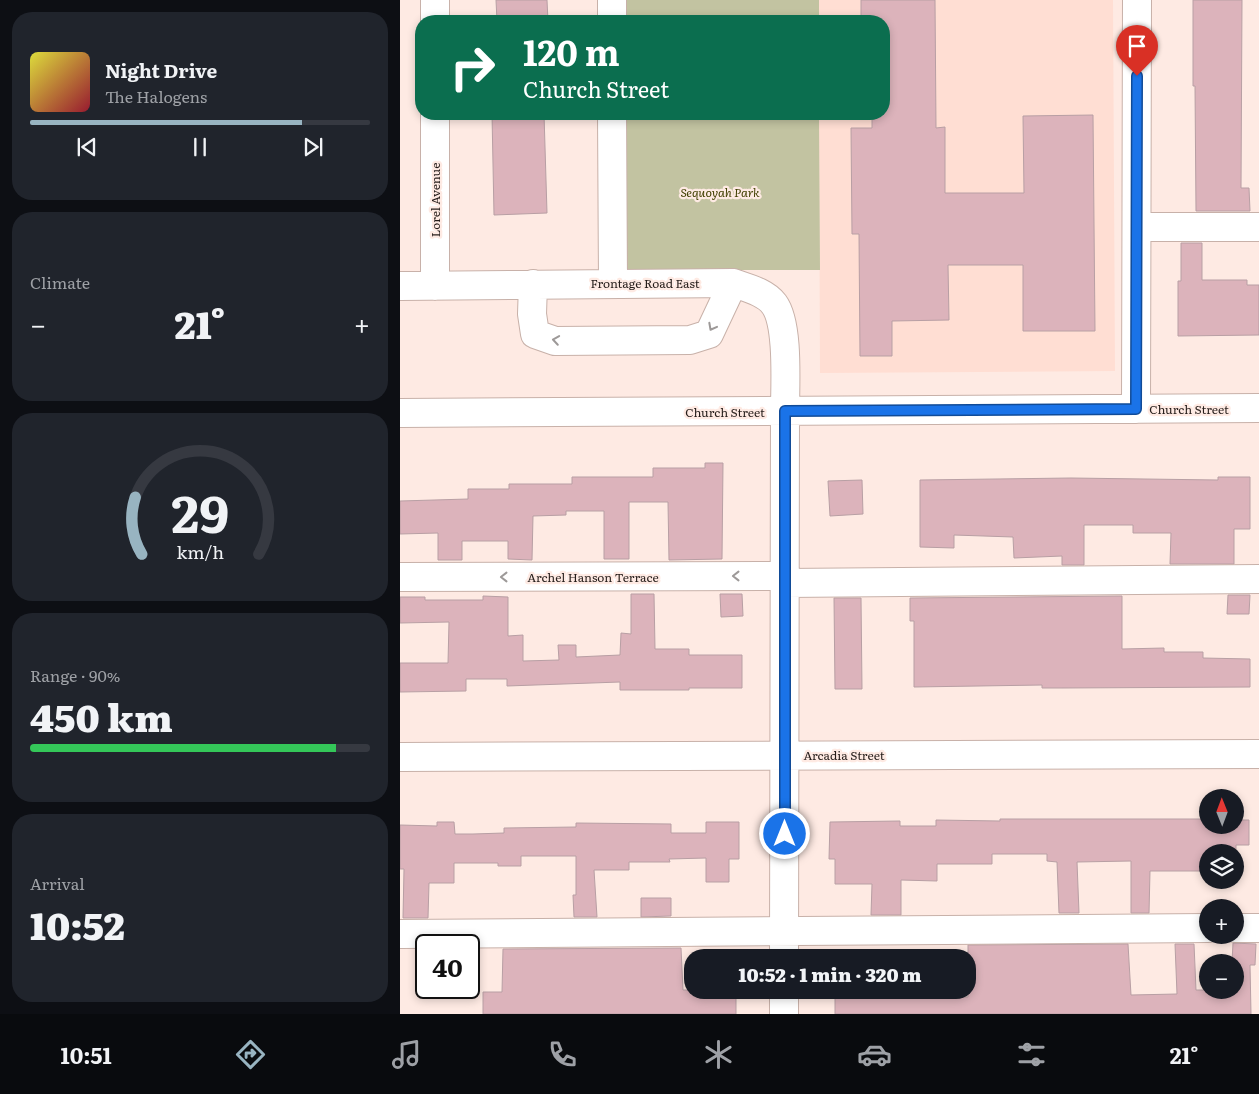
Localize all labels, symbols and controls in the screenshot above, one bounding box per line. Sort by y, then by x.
text: 120 m [523,25,620,77]
pin [1116,25,1158,76]
icon: arrive [1123,32,1151,60]
icon: right [440,35,505,100]
text: Night Drive [105,56,217,84]
text: Church Street [523,72,669,105]
text: The Halogens [105,84,207,108]
icon: previous [73,133,101,161]
icon: pause [186,133,214,161]
icon: next [299,133,327,161]
street label: Lorel Avenue [426,163,444,237]
park label: Sequoyah Park [680,183,760,201]
text: Climate [30,270,90,294]
street label: Frontage Road East [590,274,700,292]
text: 21° [175,294,225,351]
text: − [30,302,46,344]
text: + [354,302,370,344]
one-way arrow [708,321,718,330]
one-way arrow [551,335,560,345]
street label: Church Street [1149,400,1229,418]
street label: Church Street [685,403,765,421]
text: 29 [171,472,229,549]
text: km/h [176,538,224,565]
street label: Archel Hanson Terrace [527,568,659,586]
one-way arrow [732,571,740,581]
one-way arrow [500,572,508,582]
text: Range · 90% [30,663,120,687]
text: 450 km [30,687,173,744]
street label: Arcadia Street [803,746,885,764]
north arrow [1199,789,1244,834]
map controls [1199,789,1244,999]
position arrow [758,807,810,859]
button: layers [1199,844,1244,889]
text: Arrival [30,871,85,895]
text: 10:52 [30,895,125,952]
button: + [1199,899,1244,944]
speed limit sign: 40 [415,934,480,999]
button: − [1199,954,1244,999]
text: 10:52 · 1 min · 320 m [738,960,922,988]
icon: directions [233,1037,268,1072]
icon: music [389,1037,424,1072]
icon: phone [545,1037,580,1072]
icon: climate [701,1037,736,1072]
icon: car [857,1037,892,1072]
icon: filters [1014,1037,1049,1072]
text: 10:51 [61,1038,112,1071]
text: 21° [1170,1038,1198,1071]

